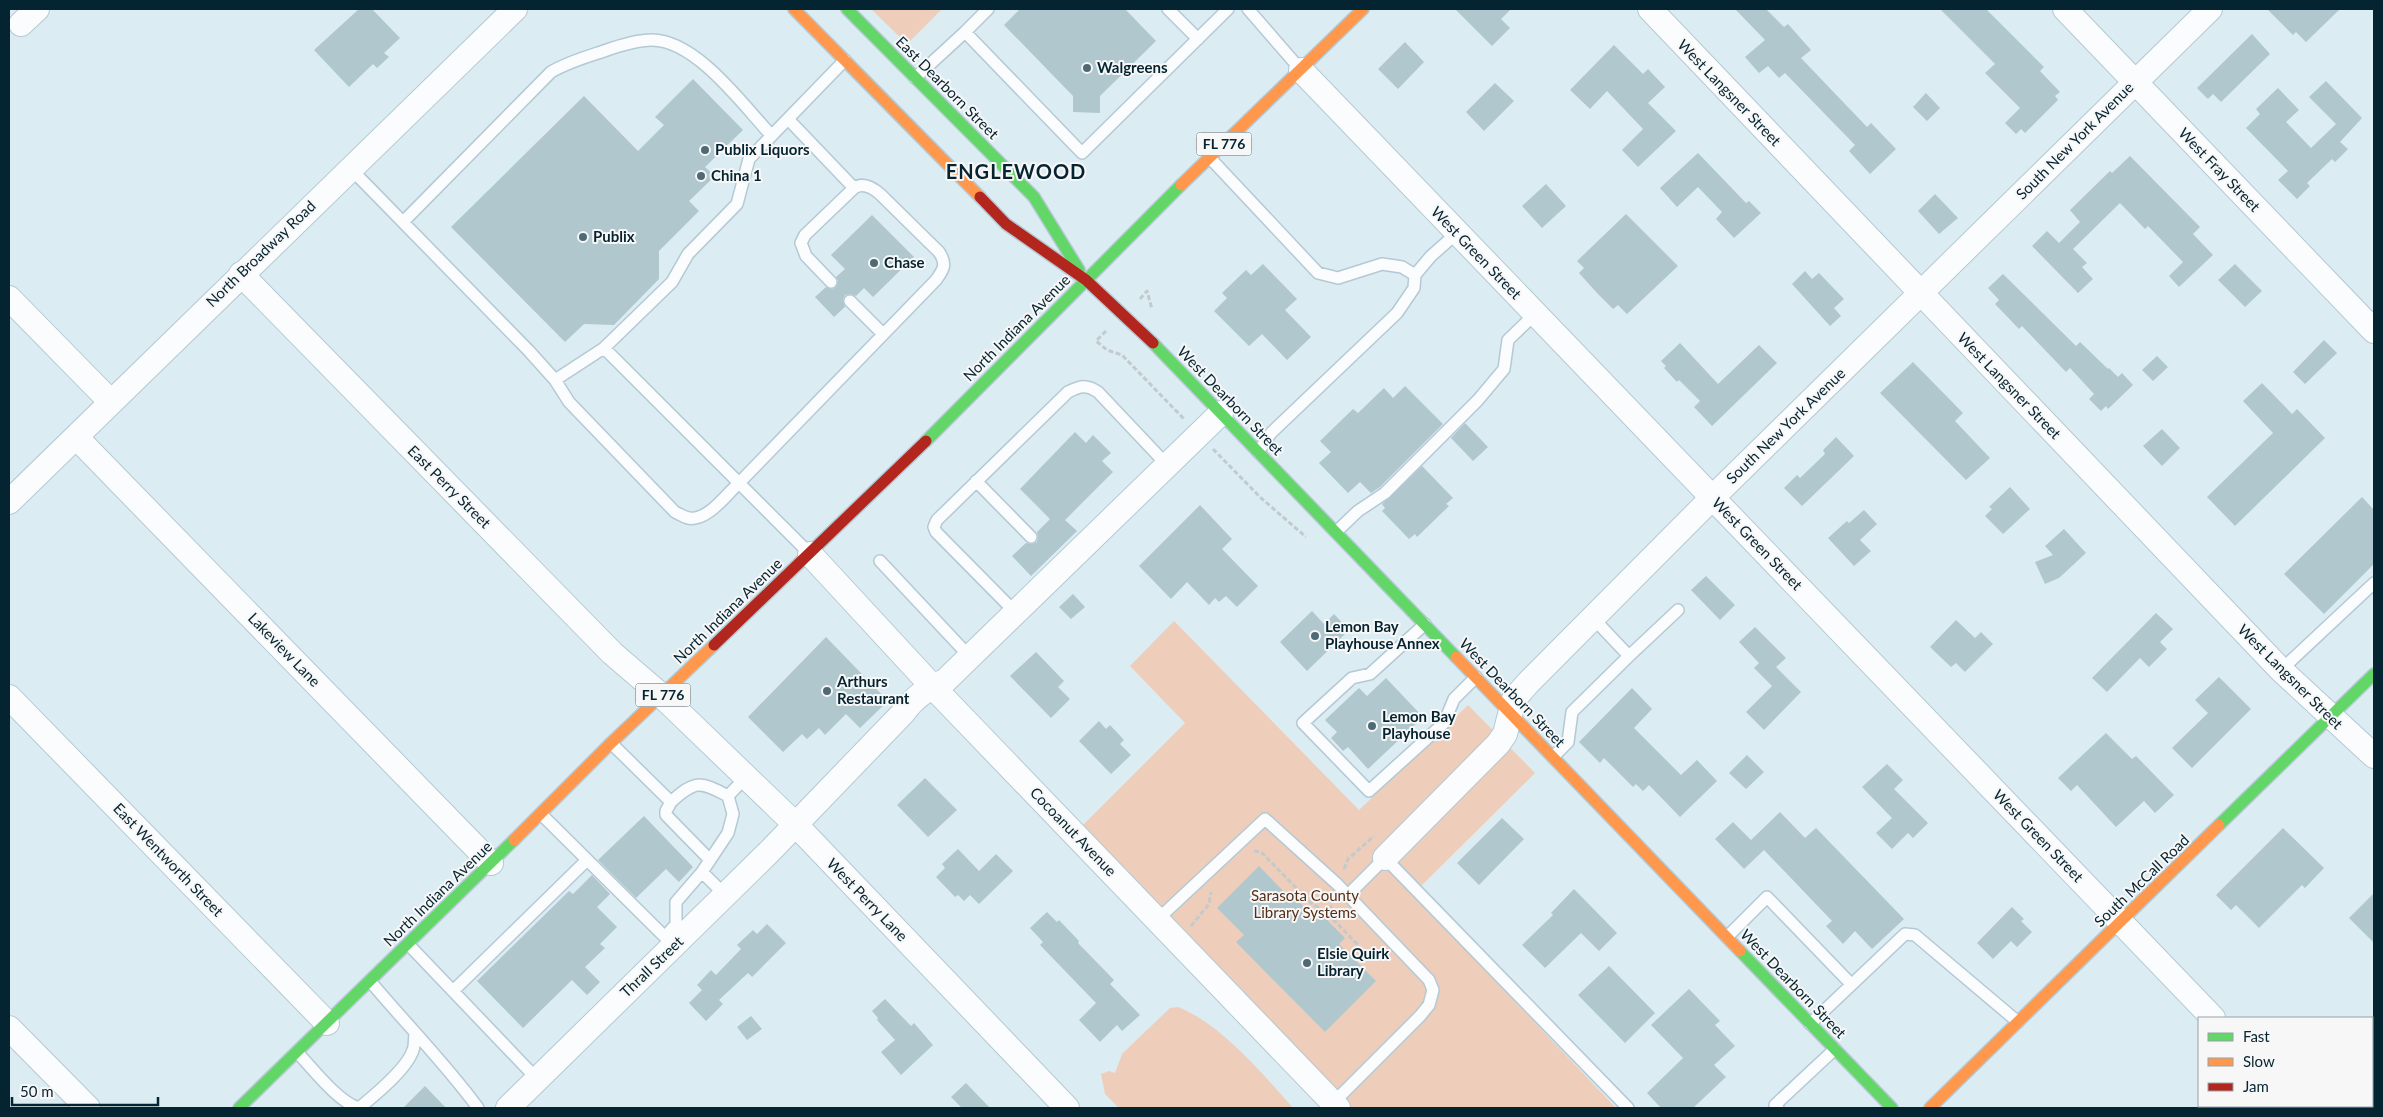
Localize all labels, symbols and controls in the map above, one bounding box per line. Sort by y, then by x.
street label: East Dearborn Street [893,32,1003,143]
street label: West Langsner Street [1674,35,1786,150]
place label: Walgreens [1097,58,1168,76]
marker: Walgreens [1081,62,1093,74]
street label: South New York Avenue [2012,78,2137,203]
street label: West Fray Street [2175,124,2265,215]
road number: FL 776 [1196,132,1252,156]
place label: Publix Liquors [715,140,810,158]
marker: Publix Liquors [699,144,711,156]
district label: ENGLEWOOD [946,159,1086,183]
place label: China 1 [711,166,762,184]
marker: China 1 [695,170,707,182]
street label: North Broadway Road [202,196,319,310]
street label: West Green Street [1428,202,1526,303]
place label: Publix [593,227,635,245]
marker: Publix [577,231,589,243]
place label: Chase [884,253,925,271]
marker: Chase [868,257,880,269]
street label: North Indiana Avenue [959,270,1073,384]
street label: West Langsner Street [1954,328,2066,443]
street label: West Dearborn Street [1174,342,1288,459]
street label: South New York Avenue [1722,364,1849,487]
street label: East Perry Street [404,441,495,532]
street label: West Green Street [1709,493,1807,594]
street label: North Indiana Avenue [669,554,785,667]
street label: Lakeview Lane [245,609,325,690]
place label: Lemon Bay Playhouse Annex [1325,617,1440,652]
street label: West Langsner Street [2235,620,2347,733]
marker: Lemon Bay Playhouse Annex [1309,630,1321,642]
street label: West Dearborn Street [1456,634,1570,751]
place label: Arthurs Restaurant [836,672,910,707]
road number: FL 776 [636,684,690,706]
marker: Arthurs Restaurant [821,685,833,697]
place label: Lemon Bay Playhouse [1382,707,1456,742]
marker: Lemon Bay Playhouse [1366,720,1378,732]
street label: Cocoanut Avenue [1027,783,1121,880]
street label: West Green Street [1990,785,2088,886]
street label: East Wentworth Street [110,799,228,920]
street label: South McCall Road [2090,830,2192,930]
street label: North Indiana Avenue [379,837,495,950]
street label: West Perry Lane [824,854,912,945]
park label: Sarasota County Library Systems [1251,886,1359,921]
street label: West Dearborn Street [1737,925,1851,1042]
street label: Thrall Street [616,931,687,1001]
place label: Elsie Quirk Library [1317,944,1390,979]
marker: Elsie Quirk Library [1301,957,1313,969]
legend [2198,1017,2373,1107]
text: Fast [2243,1027,2270,1045]
text: Slow [2243,1052,2275,1070]
scale bar [12,1074,159,1106]
text: Jam [2243,1077,2269,1095]
text: 50 m [20,1082,54,1100]

